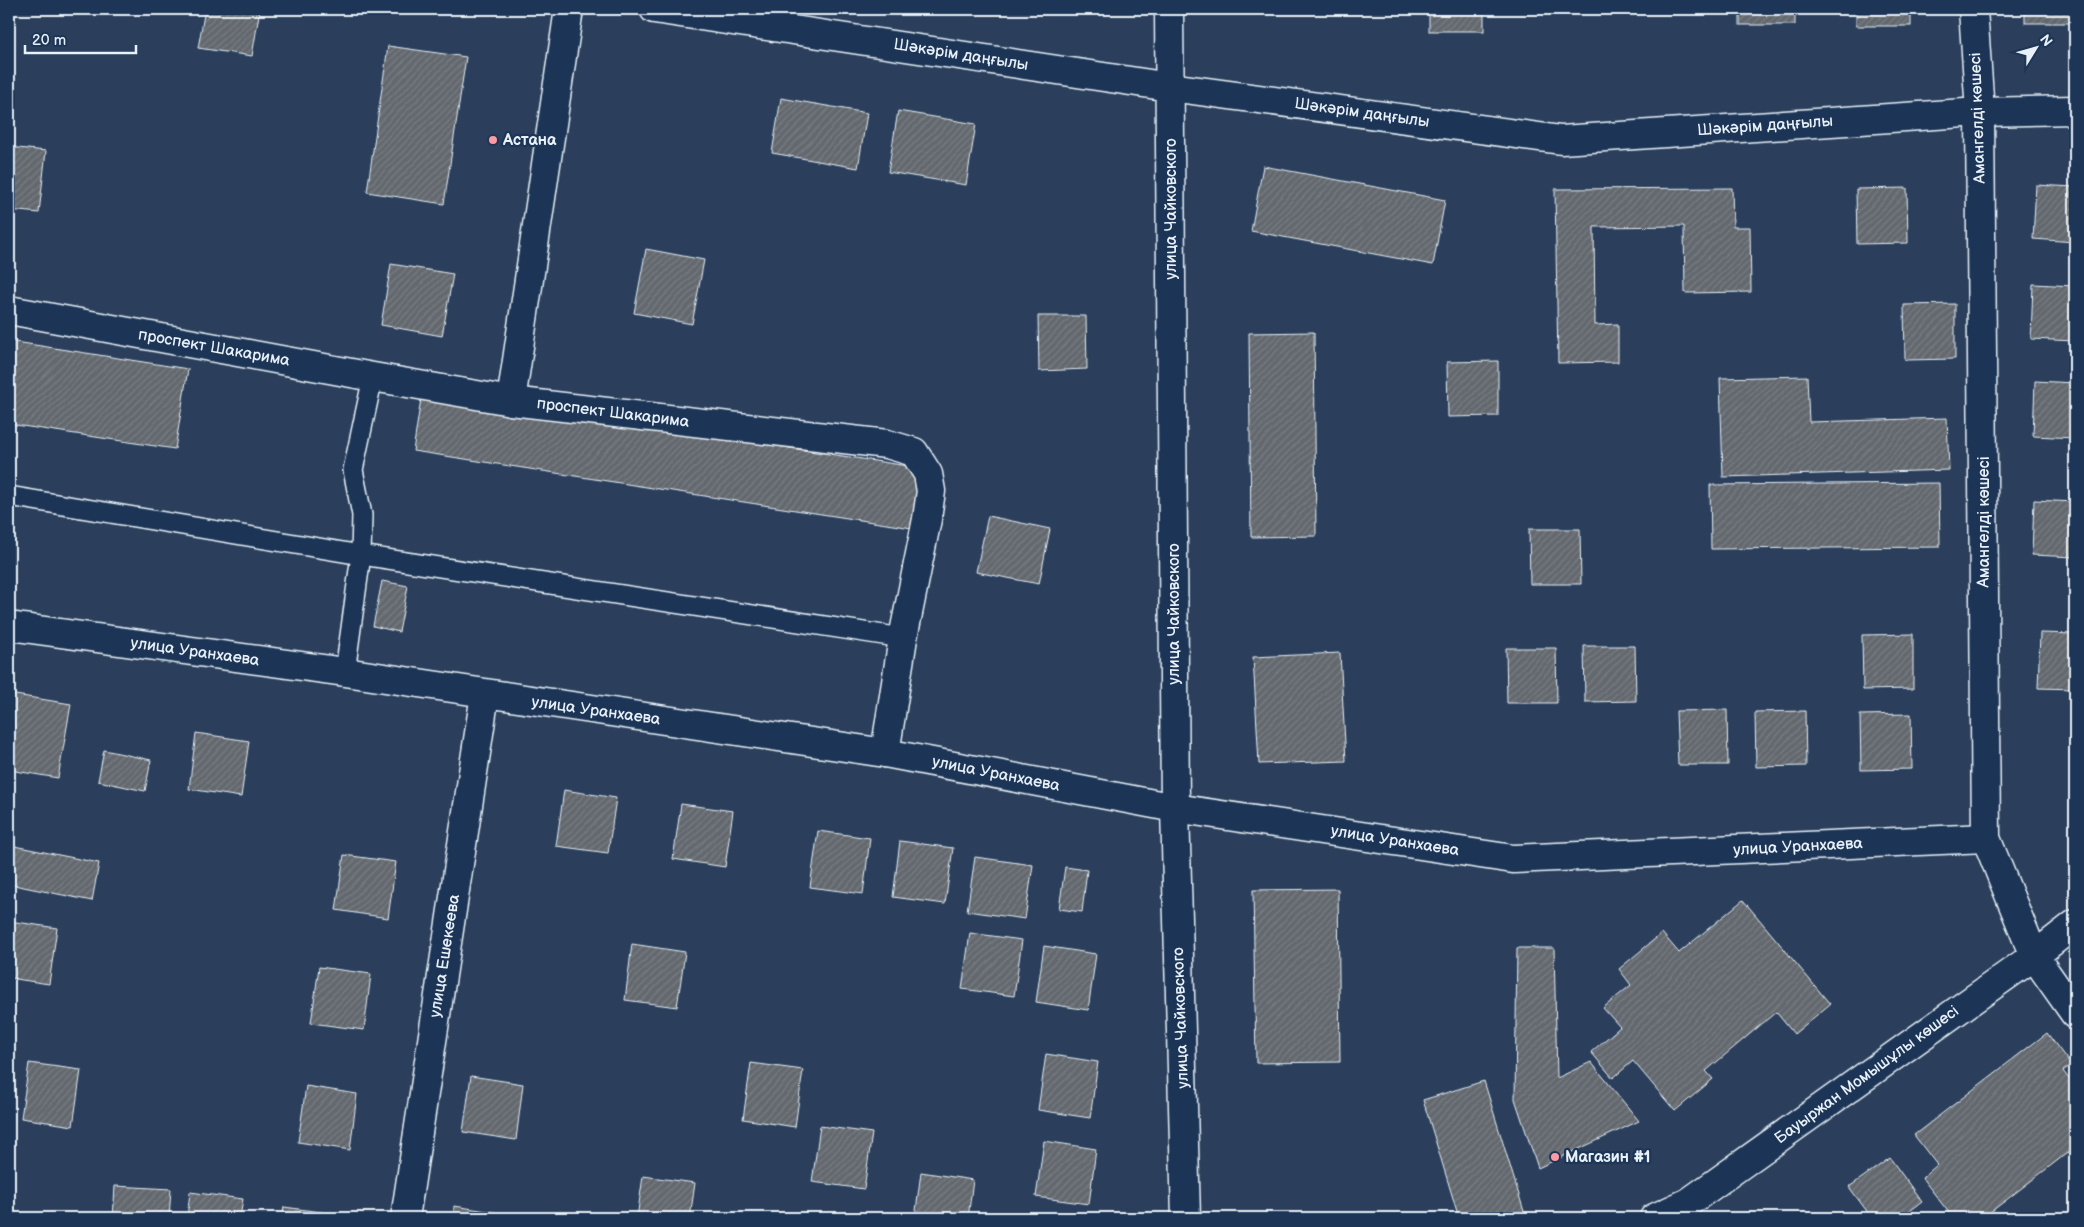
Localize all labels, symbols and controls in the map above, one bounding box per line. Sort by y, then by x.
scale bar [25,22,136,54]
north arrow [2012,22,2062,72]
text: 20 m [32,31,66,50]
text: N [2036,31,2056,50]
street label: Шәкәрім даңғылы [892,35,1030,75]
street label: Амангелді көшесі [1966,52,1990,185]
street label: Шәкәрім даңғылы [1293,94,1431,132]
street label: Шәкәрім даңғылы [1696,112,1834,140]
place label: Астана [502,131,557,150]
marker: Астана [487,134,499,146]
street label: улица Чайковского [1162,138,1181,280]
street label: проспект Шакарима [137,325,292,371]
street label: проспект Шакарима [536,394,691,432]
street label: Амангелді көшесі [1975,456,1994,589]
street label: улица Чайковского [1165,543,1184,685]
street label: улица Уранхаева [129,634,261,671]
street label: улица Уранхаева [530,693,662,730]
street label: улица Уранхаева [930,752,1062,796]
street label: улица Уранхаева [1329,821,1461,861]
street label: улица Уранхаева [1733,834,1864,860]
street label: улица Ешекеева [426,893,464,1019]
street label: улица Чайковского [1169,947,1193,1089]
street label: Бауыржан Момышұлы көшесі [1771,1002,1963,1148]
place label: Магазин #1 [1565,1148,1650,1167]
marker: Магазин #1 [1549,1151,1561,1163]

